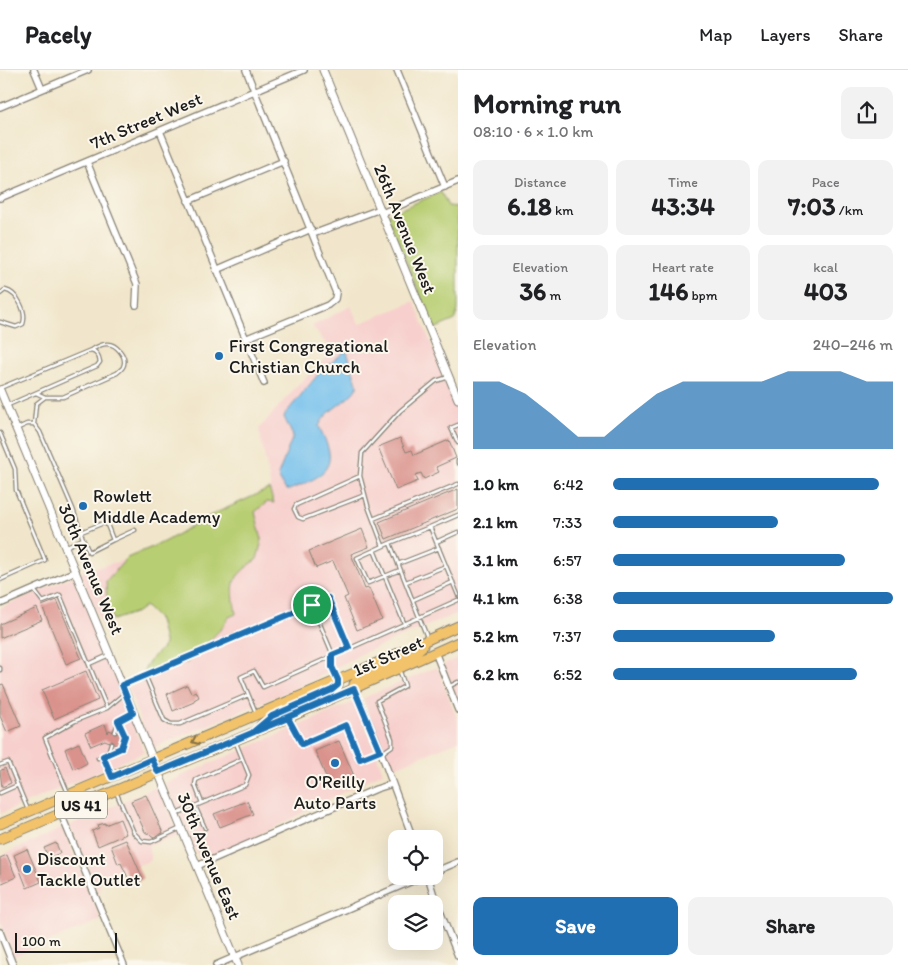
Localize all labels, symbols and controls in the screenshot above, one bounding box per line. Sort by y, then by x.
text: Pacely [25,20,91,49]
text: Map [699,24,732,46]
text: Layers [760,24,810,46]
text: Share [838,24,883,46]
text: Morning run [473,86,621,120]
street label: 7th Street West [87,87,206,155]
button: share [841,87,893,139]
text: 08:10 · 6 × 1.0 km [473,122,593,141]
street label: 26th Avenue West [369,161,441,297]
text: Distance [514,174,567,191]
text: Time [668,174,698,191]
text: Pace [812,174,840,191]
text: 6.18 [507,191,552,221]
text: 43:34 [651,191,715,221]
text: 7:03 [788,191,836,221]
text: km [552,202,574,219]
text: /km [836,202,863,219]
text: Elevation [513,259,568,276]
text: Heart rate [652,259,714,276]
text: kcal [813,259,838,276]
text: 36 [519,276,546,306]
text: 146 [649,276,688,306]
text: 403 [804,276,848,306]
text: m [546,287,561,304]
text: bpm [688,287,717,304]
place label: First Congregational Christian Church [229,335,388,378]
text: Elevation [473,335,537,354]
text: 240–246 m [813,335,893,354]
marker: First Congregational Christian Church [213,350,225,362]
text: 1.0 km [473,475,519,494]
text: 6:42 [553,475,583,494]
place label: Rowlett Middle Academy [93,485,221,528]
street label: 30th Avenue West [53,500,129,638]
marker: Rowlett Middle Academy [77,500,89,512]
text: 2.1 km [473,513,518,532]
text: 7:33 [553,513,582,532]
text: 3.1 km [473,551,518,570]
text: 6:57 [553,551,582,570]
pin [291,584,333,626]
text: 4.1 km [473,589,519,608]
text: 6:38 [553,589,583,608]
icon: arrive [298,591,326,619]
text: 5.2 km [473,627,519,646]
text: 7:37 [553,627,582,646]
street label: 1st Street [349,631,427,681]
text: 6.2 km [473,665,519,684]
text: 6:52 [553,665,582,684]
one-way arrow [191,735,200,746]
marker: O'Reilly Auto Parts [329,757,341,769]
place label: O'Reilly Auto Parts [294,771,376,814]
street label: 30th Avenue East [172,789,246,923]
road number: US 41 [55,792,107,818]
map controls [388,830,443,950]
button: locate [388,830,443,885]
place label: Discount Tackle Outlet [37,848,141,891]
marker: Discount Tackle Outlet [21,863,33,875]
button: layers [388,895,443,950]
button: Save [473,897,678,955]
button: Share [688,897,893,955]
scale bar [15,930,118,953]
text: 100 m [22,933,61,950]

